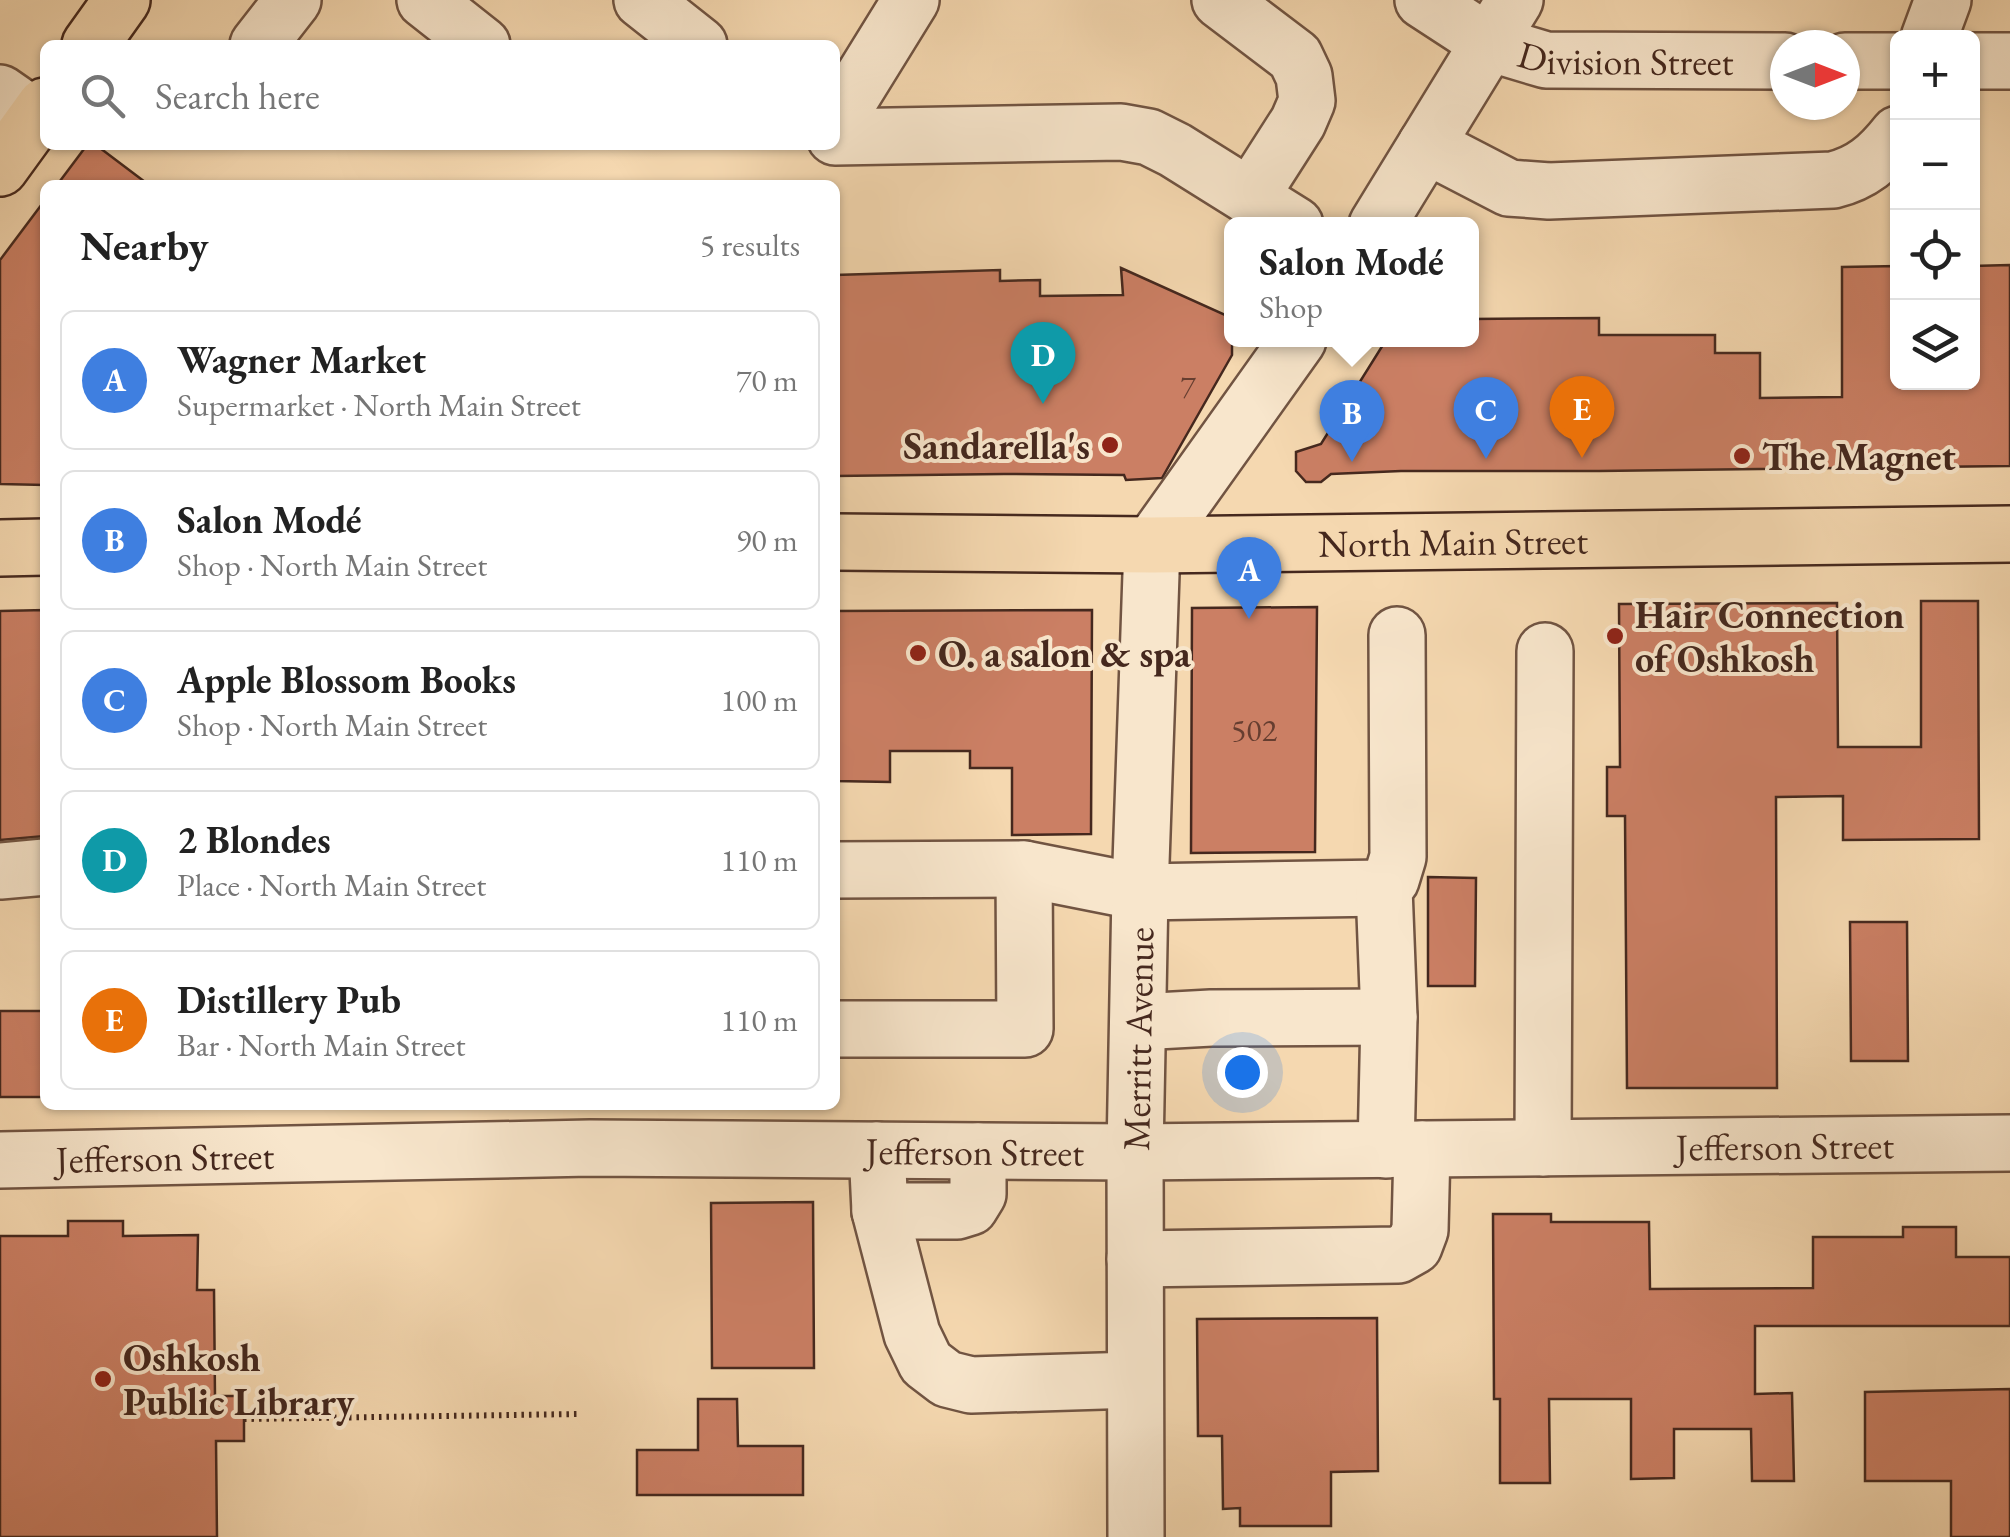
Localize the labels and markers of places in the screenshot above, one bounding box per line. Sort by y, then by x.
pin: D [1010,322,1076,404]
pin: C [1454,376,1518,459]
pin: E [1550,376,1614,458]
pin: B [1320,380,1384,462]
place label: Sandarella's [903,421,1090,470]
place label: The Magnet [1762,432,1956,481]
marker: Sandarella's [1099,434,1121,456]
marker: The Magnet [1731,445,1753,467]
pin: A [1216,536,1282,619]
place label: Hair Connection of Oshkosh [1635,590,1905,683]
marker: Hair Connection of Oshkosh [1604,625,1626,647]
place label: O. a salon & spa [938,629,1191,678]
marker: O. a salon & spa [907,642,929,664]
place label: Oshkosh Public Library [123,1333,355,1426]
marker: Oshkosh Public Library [92,1368,114,1390]

